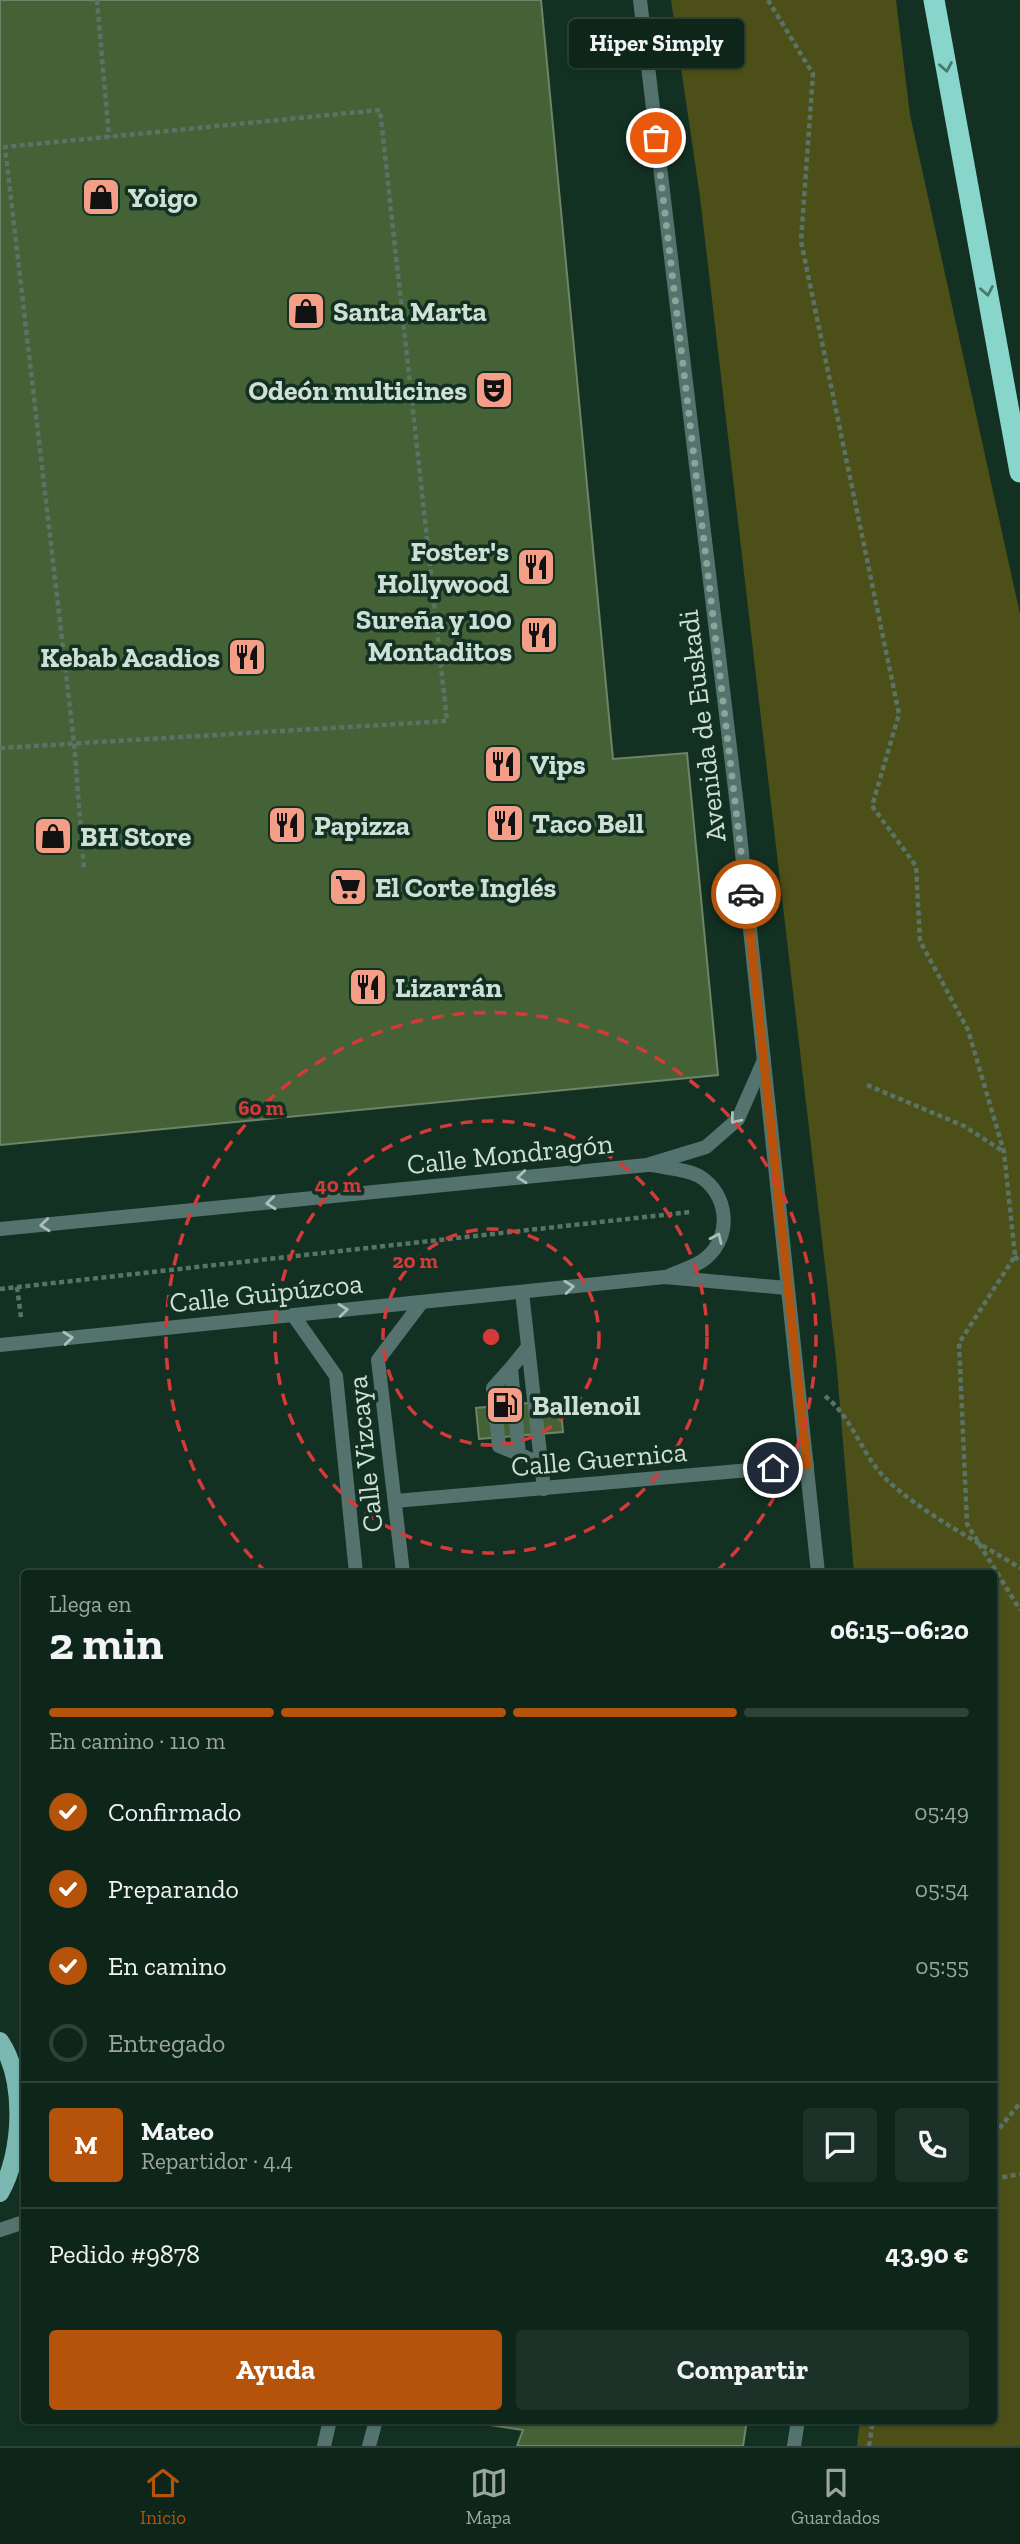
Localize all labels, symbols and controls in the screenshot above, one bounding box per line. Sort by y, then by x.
callout: Hiper Simply [568,19,744,68]
text: Hiper Simply [590,29,723,57]
one-way arrow [938,61,953,73]
pin [626,108,686,168]
icon: bag [637,119,675,157]
shop icon: Yoigo [80,176,122,218]
place label: Yoigo [128,181,198,214]
one-way arrow [979,285,994,297]
shop icon: Santa Marta [285,290,327,332]
place label: Santa Marta [333,295,487,328]
theatre icon: Odeón multicines [473,369,515,411]
place label: Odeón multicines [248,374,467,407]
place label: Foster's Hollywood [377,535,509,600]
restaurant icon: Foster's Hollywood [515,546,557,588]
place label: Sureña y 100 Montaditos [356,603,512,668]
street label: Avenida de Euskadi [671,608,733,844]
restaurant icon: Sureña y 100 Montaditos [518,614,560,656]
restaurant icon: Kebab Acadios [226,636,268,678]
place label: Kebab Acadios [40,641,220,674]
restaurant icon: Vips [482,743,524,785]
place label: Vips [530,748,586,781]
restaurant icon: Taco Bell [484,802,526,844]
restaurant icon: Papizza [266,804,308,846]
place label: Taco Bell [532,807,644,840]
place label: Papizza [314,809,410,842]
shop icon: BH Store [32,815,74,857]
place label: BH Store [80,820,191,853]
courier [711,859,781,929]
supermarket icon: El Corte Inglés [327,866,369,908]
place label: El Corte Inglés [375,871,556,904]
icon: car [727,875,765,913]
restaurant icon: Lizarrán [347,966,389,1008]
place label: Lizarrán [395,971,502,1004]
text: 60 m [238,1095,284,1120]
one-way arrow [730,1112,743,1124]
street label: Calle Mondragón [405,1127,615,1181]
one-way arrow [516,1170,528,1185]
text: 40 m [315,1172,362,1197]
one-way arrow [265,1195,277,1210]
one-way arrow [39,1217,50,1232]
one-way arrow [709,1233,723,1245]
text: 20 m [392,1248,438,1273]
street label: Calle Guipúzcoa [168,1266,365,1320]
one-way arrow [564,1280,575,1295]
one-way arrow [338,1303,349,1318]
centre of rings [479,1325,503,1349]
one-way arrow [63,1331,74,1346]
street label: Calle Vizcaya [340,1374,390,1534]
fuel station icon: Ballenoil [484,1384,526,1426]
place label: Ballenoil [532,1389,641,1422]
street label: Calle Guernica [510,1435,689,1483]
pin [743,1438,803,1498]
icon: home [754,1449,792,1487]
text: Llega en [49,1590,131,1618]
text: 06:15–06:20 [830,1614,969,1646]
text: 2 min [49,1616,164,1671]
text: En camino · 110 m [49,1727,225,1755]
icon: check [49,1793,87,1831]
text: Confirmado [108,1796,241,1828]
text: 05:49 [914,1798,969,1826]
icon: check [49,1870,87,1908]
text: Preparando [108,1873,239,1905]
text: 05:54 [915,1875,969,1903]
icon: check [49,1947,87,1985]
text: En camino [108,1950,227,1982]
text: 05:55 [915,1952,969,1980]
text: Entregado [108,2027,225,2059]
button: chat [803,2108,877,2182]
button: phone [895,2108,969,2182]
text: Mateo [141,2115,214,2147]
text: M [74,2129,98,2161]
text: Repartidor · 4.4 [141,2147,293,2175]
text: Pedido #9878 [49,2238,200,2270]
text: 43.90 € [885,2238,969,2270]
button: Ayuda [49,2330,502,2410]
button: Compartir [516,2330,969,2410]
tab: Inicio [140,2464,186,2529]
tab: Mapa [466,2464,511,2529]
tab: Guardados [791,2464,880,2529]

